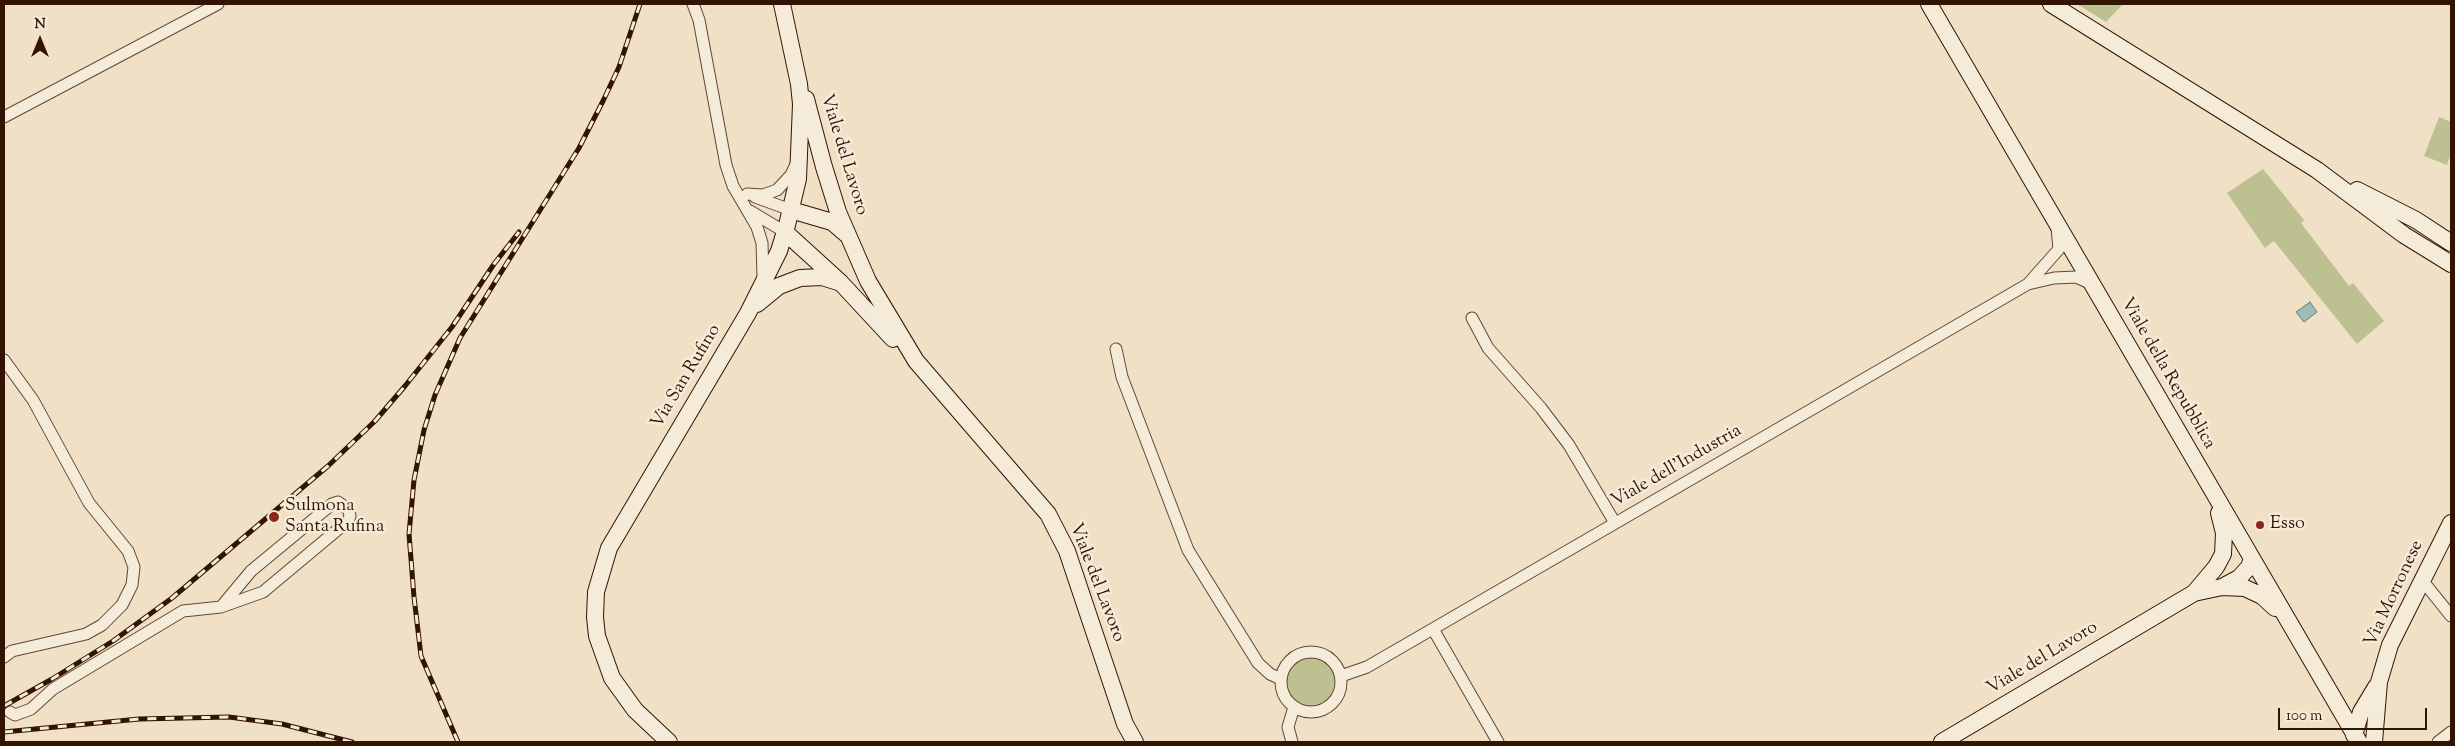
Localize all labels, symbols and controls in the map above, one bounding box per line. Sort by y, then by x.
north arrow [15,15,65,65]
text: N [34,15,46,35]
street label: Viale del Lavoro [814,92,872,218]
street label: Viale della Repubblica [2115,295,2219,453]
street label: Via San Rufino [648,321,726,433]
street label: Viale dell'Industria [1608,421,1746,513]
place label: Sulmona Santa Rufina [285,496,384,538]
marker: Sulmona Santa Rufina [267,510,281,524]
place label: Esso [2270,514,2305,536]
marker: Esso [2254,519,2266,531]
street label: Viale del Lavoro [1063,521,1129,645]
street label: Via Morronese [2361,538,2429,650]
street label: Viale del Lavoro [1984,617,2102,701]
scale bar [2280,698,2429,730]
text: 100 m [2286,706,2322,727]

